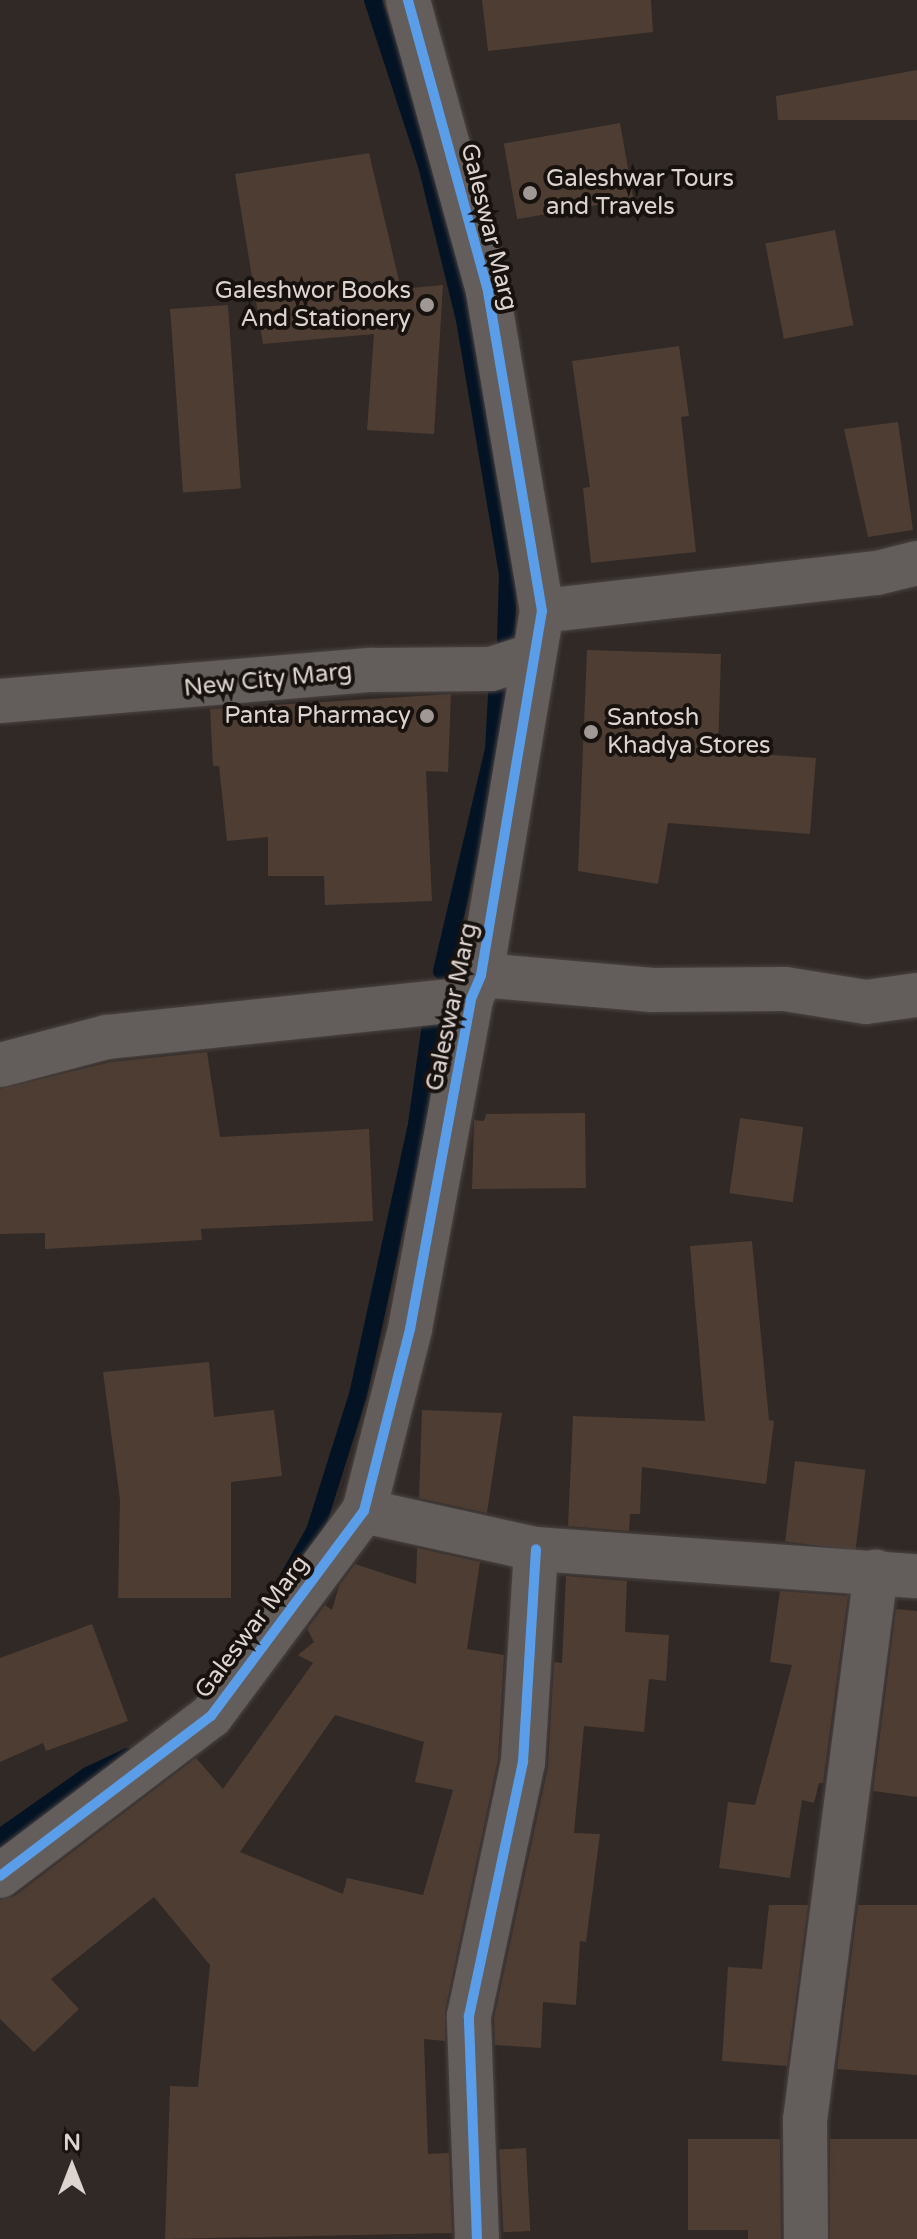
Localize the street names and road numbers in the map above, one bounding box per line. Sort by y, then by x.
street label: Galeswar Marg [454,141,524,313]
street label: New City Marg [182,657,354,703]
street label: Galeswar Marg [420,920,484,1094]
street label: Galeswar Marg [189,1550,315,1704]

